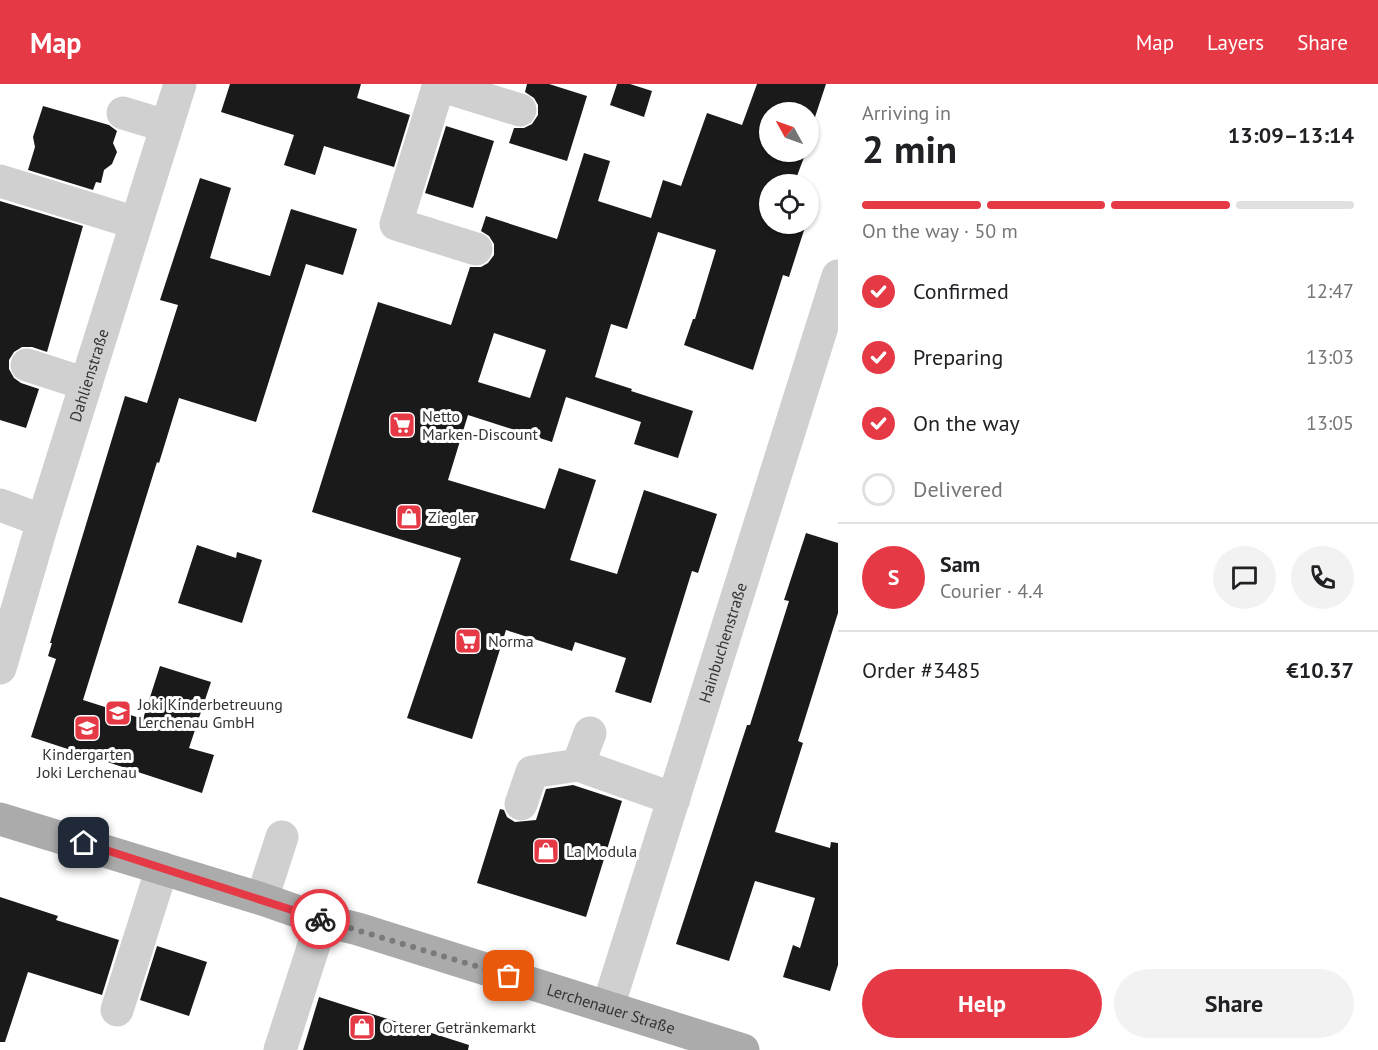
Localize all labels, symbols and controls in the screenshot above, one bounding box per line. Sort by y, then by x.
text: Map [30,24,81,61]
text: Map [1136,29,1174,56]
text: Layers [1207,29,1264,56]
text: Share [1297,29,1348,56]
text: Arriving in [862,100,951,126]
north arrow [759,102,819,162]
map controls [759,102,819,234]
text: 13:09–13:14 [1228,121,1354,149]
text: 2 min [862,123,957,174]
button: locate [759,174,819,234]
text: On the way · 50 m [862,218,1018,244]
icon: check [862,275,895,308]
text: Confirmed [913,277,1009,305]
text: 12:47 [1306,278,1354,304]
street label: Dahlienstraße [65,326,113,424]
icon: check [862,341,895,374]
text: Preparing [913,343,1003,371]
text: 13:03 [1306,344,1354,370]
place label: Netto Marken-Discount [422,406,538,444]
icon: check [862,407,895,440]
text: On the way [913,409,1020,437]
supermarket icon: Netto Marken-Discount [387,410,417,440]
text: 13:05 [1306,410,1354,436]
text: Delivered [913,475,1003,503]
shop icon: Ziegler [394,502,424,532]
place label: Ziegler [428,507,476,527]
button: chat [1213,546,1276,609]
button: phone [1291,546,1354,609]
text: Sam [940,550,980,578]
text: S [888,563,899,591]
text: Courier · 4.4 [940,578,1043,604]
street label: Hainbuchenstraße [694,580,751,705]
supermarket icon: Norma [453,626,483,656]
place label: Norma [488,631,534,651]
text: Order #3485 [862,656,981,684]
text: €10.37 [1286,656,1354,684]
place label: Joki Kinderbetreuung Lerchenau GmbH [137,694,283,732]
school or university icon: Joki Kinderbetreuung Lerchenau GmbH [103,698,133,728]
school or university icon: Kindergarten Joki Lerchenau [72,713,102,743]
place label: Kindergarten Joki Lerchenau [36,744,137,782]
pin [58,817,109,868]
icon: home [67,826,100,859]
shop icon: La Modula [531,836,561,866]
place label: La Modula [566,841,637,861]
courier [290,889,350,949]
icon: bike [304,903,337,936]
pin [483,950,534,1001]
icon: bag [492,959,525,992]
button: Help [862,969,1102,1038]
button: Share [1114,969,1354,1038]
street label: Lerchenauer Straße [545,979,678,1038]
shop icon: Orterer Getränkemarkt [347,1012,377,1042]
place label: Orterer Getränkemarkt [382,1017,537,1037]

